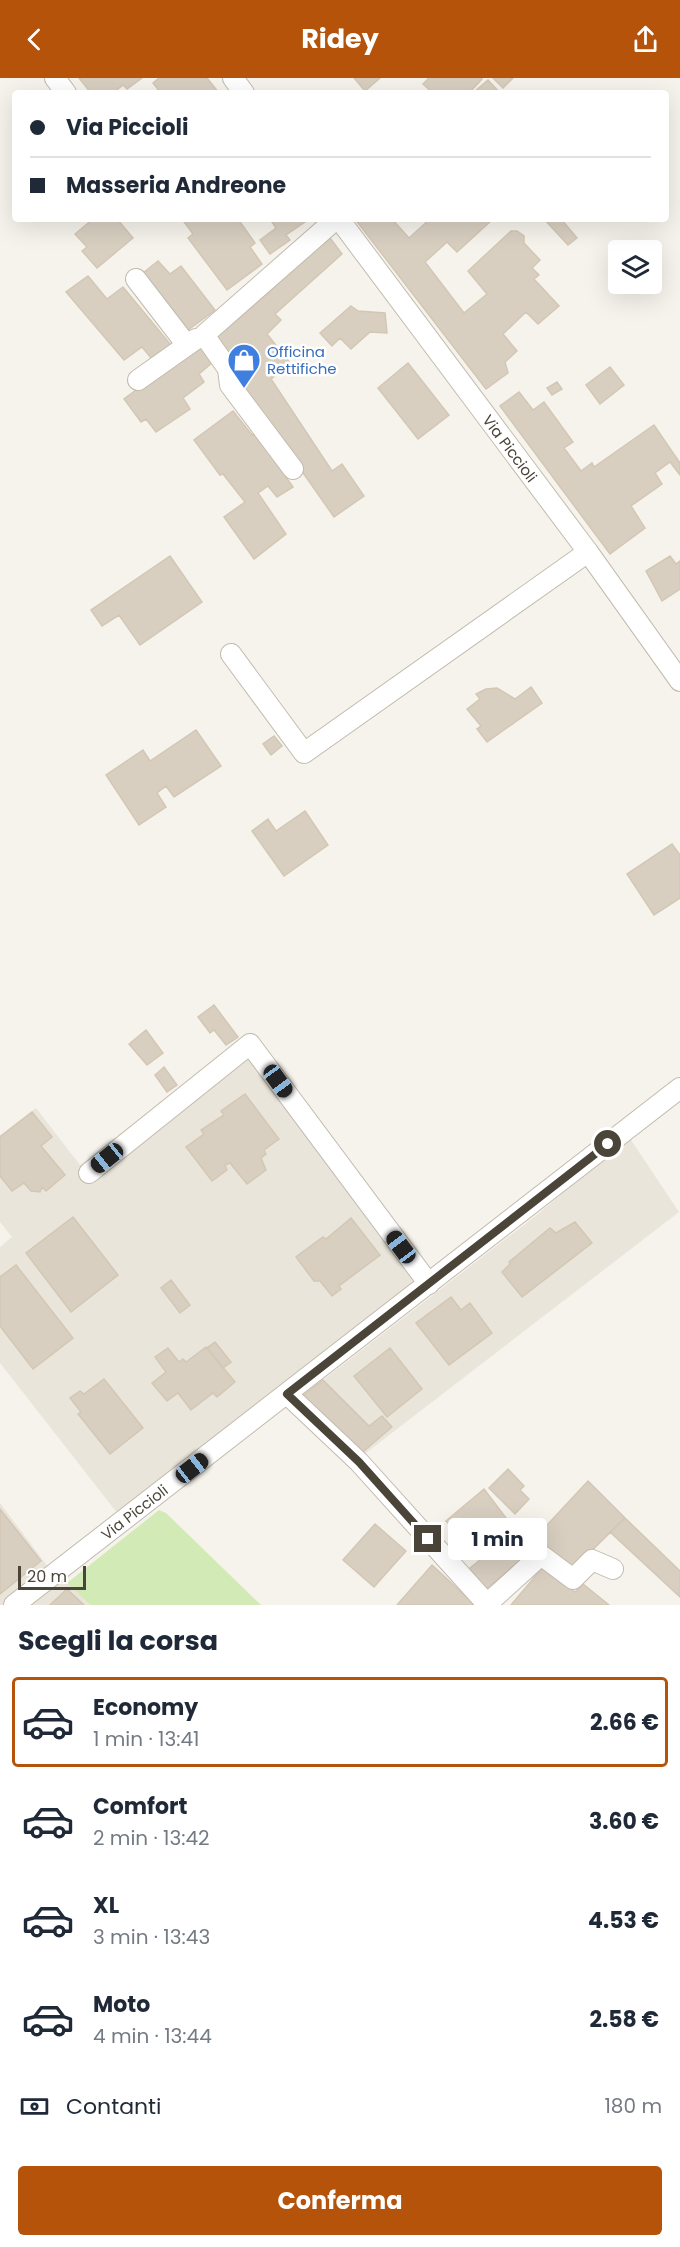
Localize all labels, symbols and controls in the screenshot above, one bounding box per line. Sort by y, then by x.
text: Ridey [301,20,379,57]
icon: back [18,23,51,56]
icon: share [629,23,662,56]
text: Via Piccioli [66,112,188,143]
text: Masseria Andreone [66,170,286,201]
map controls [608,240,662,294]
button: layers [608,240,662,294]
place label: Officina Rettifiche [267,341,337,379]
shop icon: Officina Rettifiche [226,342,262,389]
street label: Via Piccioli [478,410,542,486]
car [260,1061,296,1101]
route start [594,1130,621,1157]
car [87,1140,127,1176]
car [383,1227,419,1267]
car [172,1450,212,1486]
street label: Via Piccioli [96,1479,172,1544]
callout: 1 min [449,1518,548,1560]
route end [414,1525,441,1552]
text: 1 min [471,1525,524,1553]
scale bar [18,1563,86,1590]
text: 20 m [27,1565,67,1588]
text: Scegli la corsa [18,1622,218,1659]
text: Economy [93,1692,198,1723]
icon: car [21,1695,75,1749]
text: 2.66 € [590,1707,659,1738]
text: 1 min · 13:41 [93,1725,199,1753]
text: Comfort [93,1791,187,1822]
icon: car [21,1794,75,1848]
text: 3.60 € [589,1806,659,1837]
text: 2 min · 13:42 [93,1824,210,1852]
text: XL [93,1890,119,1921]
icon: car [21,1893,75,1947]
text: 4.53 € [588,1905,659,1936]
text: 3 min · 13:43 [93,1923,210,1951]
text: Moto [93,1989,150,2020]
icon: car [21,1992,75,2046]
text: 2.58 € [590,2004,659,2035]
text: 4 min · 13:44 [93,2022,212,2050]
icon: cash [18,2090,51,2123]
text: Contanti [66,2091,162,2122]
text: 180 m [604,2092,662,2120]
button: Conferma [18,2166,662,2235]

